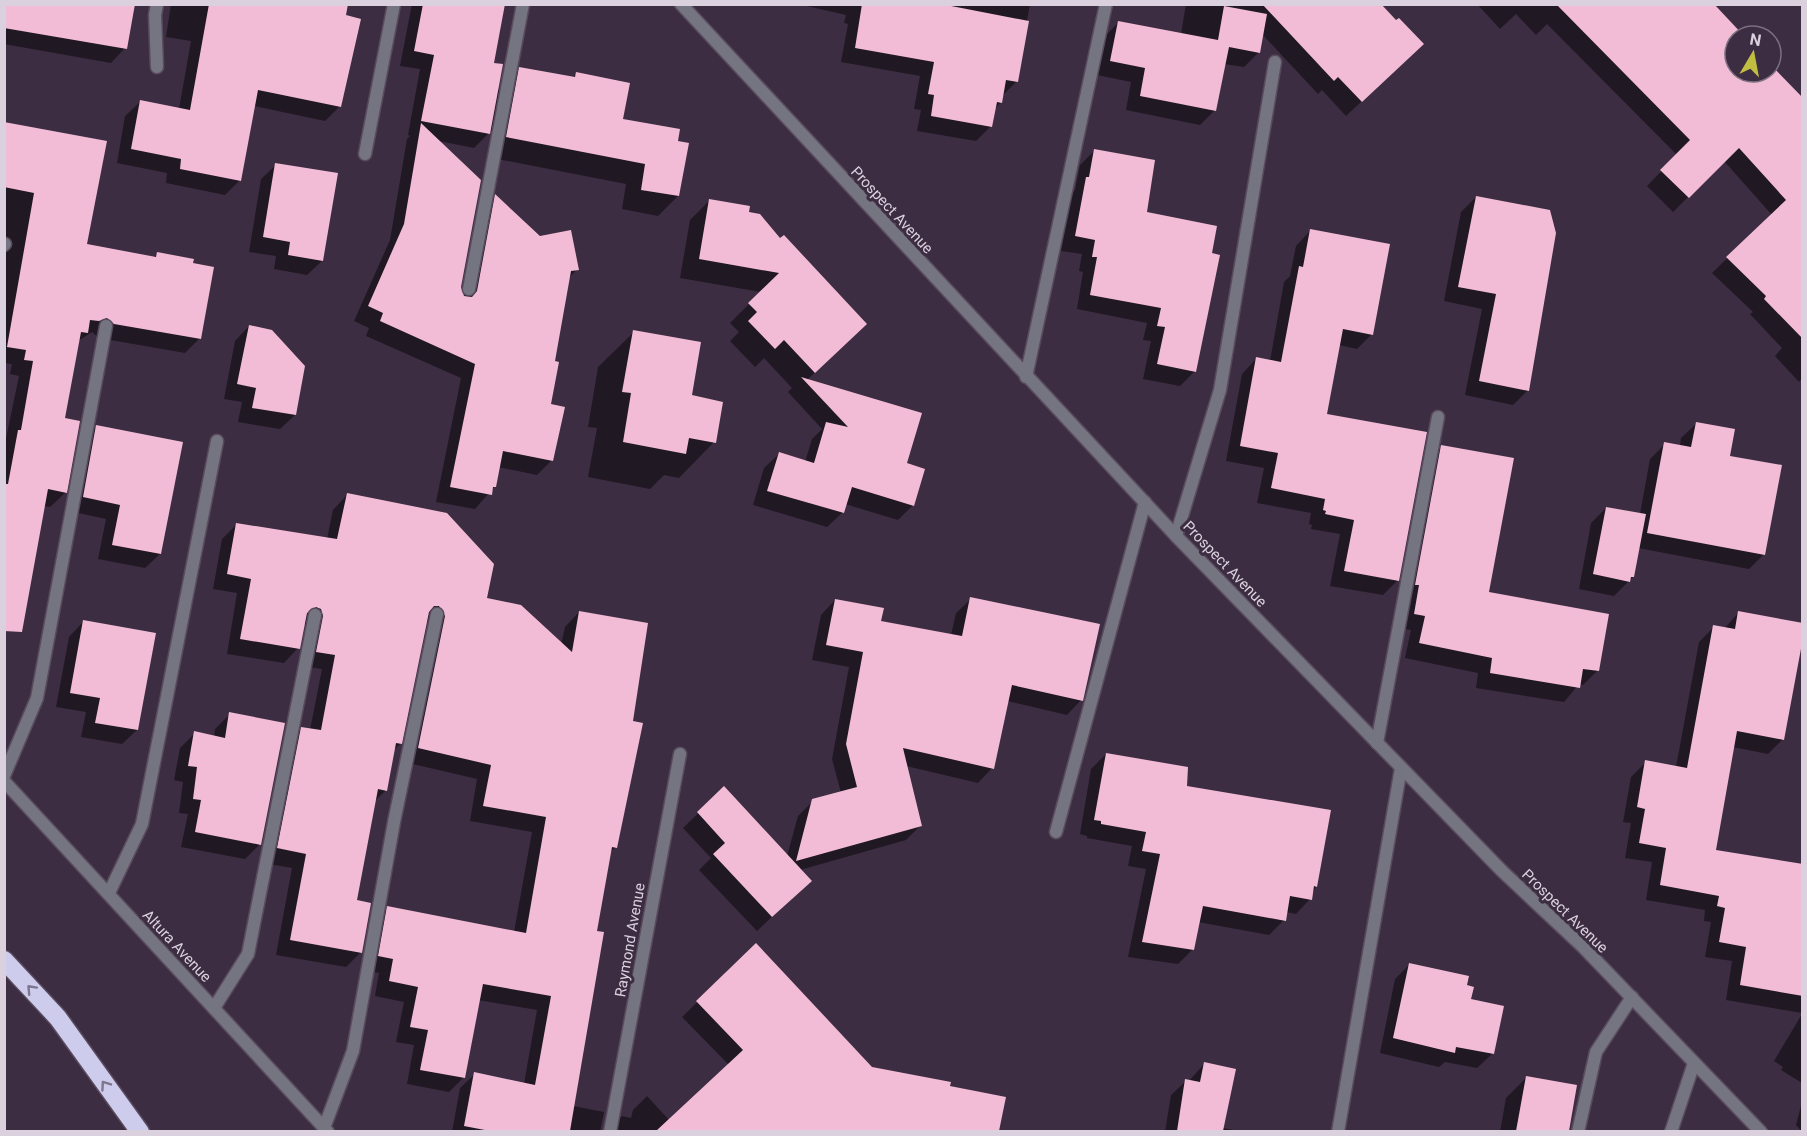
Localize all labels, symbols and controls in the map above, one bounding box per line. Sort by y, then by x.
north arrow [1723,24,1783,84]
text: N [1748,29,1763,50]
street label: Prospect Avenue [847,163,937,257]
street label: Prospect Avenue [1179,517,1271,611]
street label: Prospect Avenue [1518,865,1612,957]
street label: Raymond Avenue [611,881,649,998]
street label: Altura Avenue [139,906,215,986]
one-way arrow [27,985,38,996]
one-way arrow [101,1080,112,1091]

